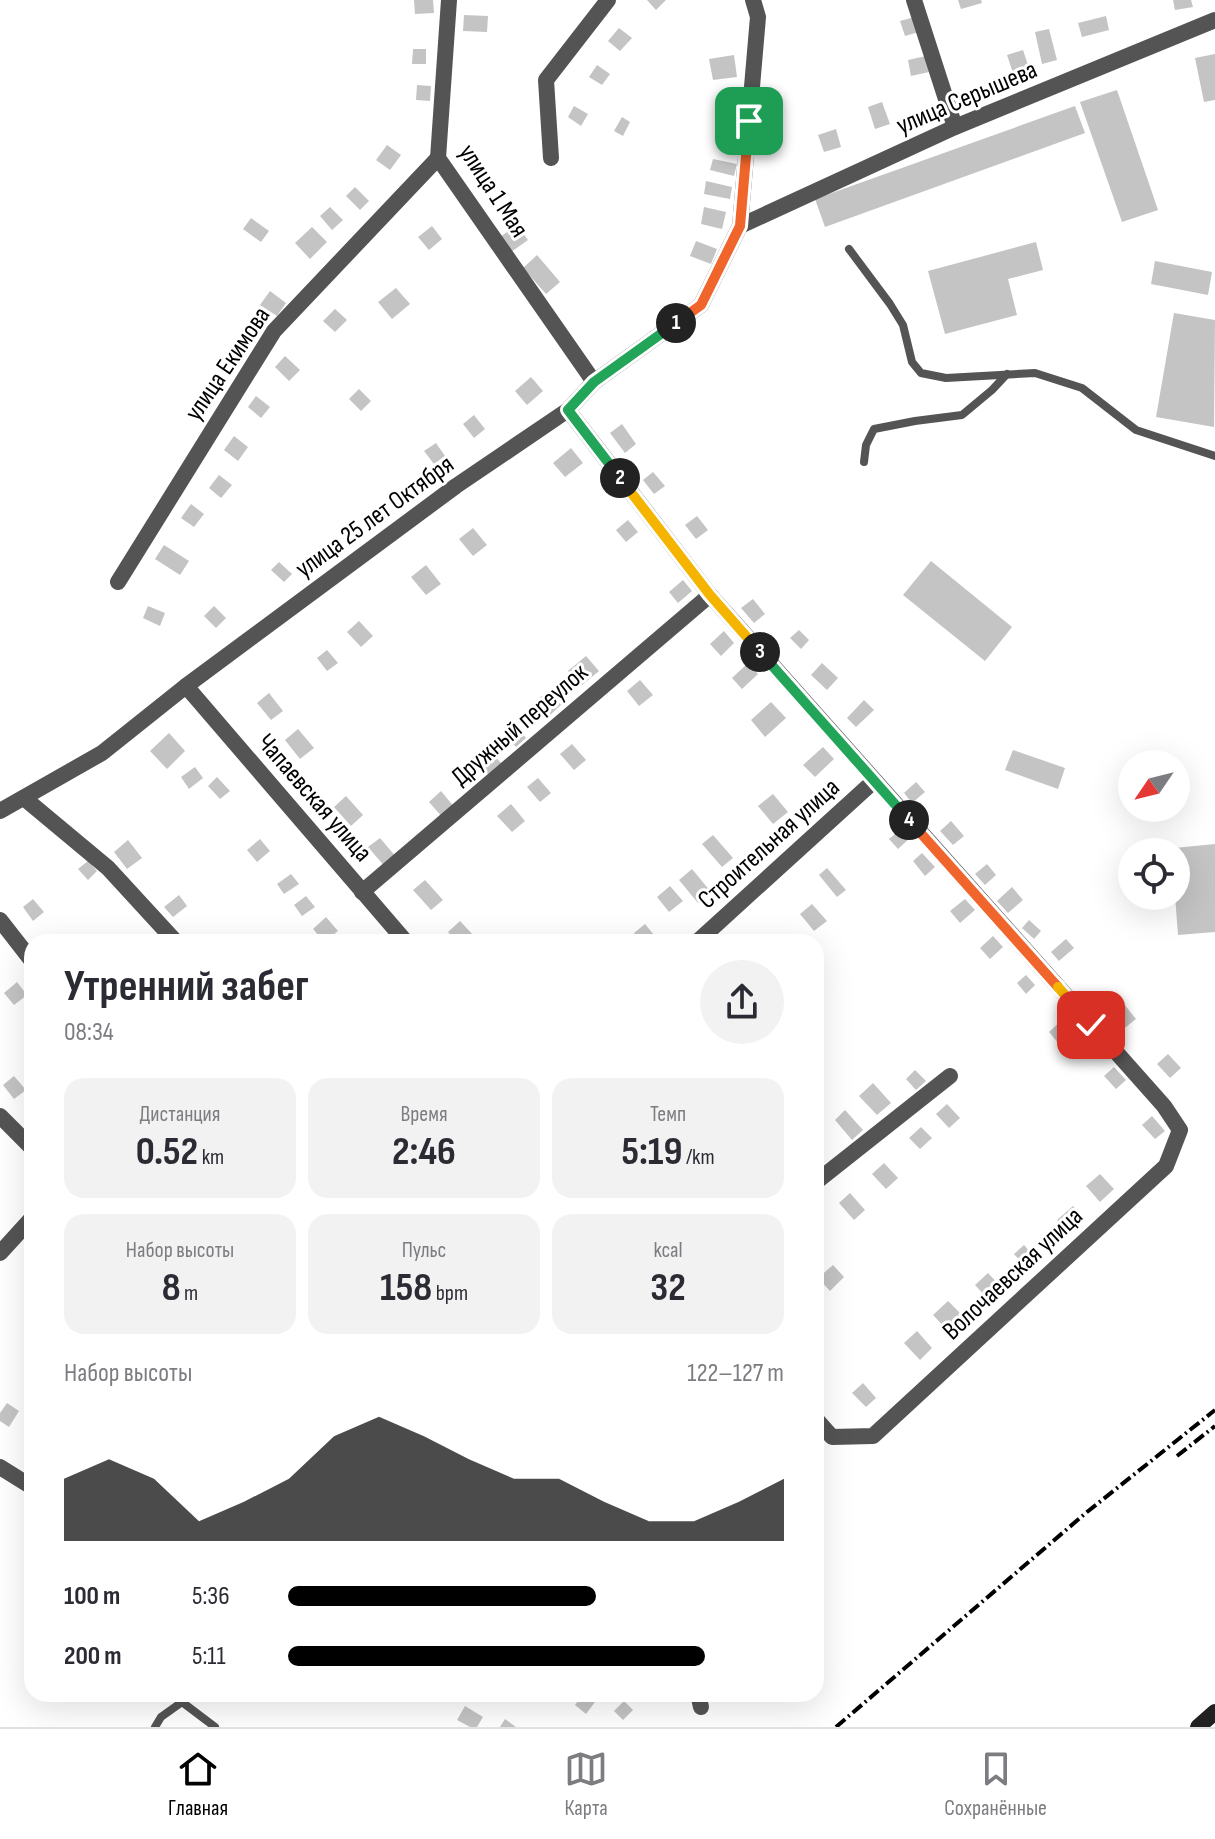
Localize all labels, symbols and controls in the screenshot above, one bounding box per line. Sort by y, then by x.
street label: улица Серышева [892,54,1042,142]
pin [715,87,783,155]
icon: arrive [727,99,771,143]
street label: улица 1 Мая [452,139,534,243]
street label: улица Екимова [179,301,277,427]
pin: 1 [656,303,696,343]
text: 1 [672,309,680,336]
street label: улица 25 лет Октября [290,449,460,585]
pin: 2 [600,458,640,498]
text: 2 [615,464,625,491]
pin: 3 [740,632,780,672]
text: 3 [755,638,765,665]
street label: Дружный переулок [446,657,595,793]
street label: Чапаевская улица [250,728,378,868]
north arrow [1118,750,1190,822]
map controls [1118,750,1190,910]
street label: Строительная улица [692,772,846,916]
pin: 4 [889,800,929,840]
text: 4 [904,806,914,833]
button: locate [1118,838,1190,910]
text: Утренний забег [64,960,309,1013]
button: share [700,960,784,1044]
pin [1057,991,1125,1059]
icon: check [1069,1003,1113,1047]
text: 08:34 [64,1017,114,1048]
text: Дистанция [140,1101,220,1128]
text: Время [400,1101,448,1128]
text: Темп [650,1101,686,1128]
text: 0.52 [136,1128,198,1176]
text: 2:46 [392,1128,456,1176]
text: 5:19 [621,1128,683,1176]
text: km [198,1144,224,1171]
text: /km [683,1144,715,1171]
street label: Волочаевская улица [937,1201,1089,1347]
text: Набор высоты [126,1237,234,1264]
text: Пульс [402,1237,446,1264]
text: kcal [653,1237,683,1264]
text: 8 [162,1264,181,1312]
text: 158 [380,1264,432,1312]
text: 32 [650,1264,686,1312]
text: m [181,1280,198,1307]
text: bpm [432,1280,468,1307]
text: Набор высоты [64,1358,192,1389]
text: 122–127 m [687,1358,784,1389]
text: 100 m [64,1581,120,1612]
text: 5:36 [192,1581,230,1612]
text: 200 m [64,1641,121,1672]
text: 5:11 [192,1641,226,1672]
tab: Главная [168,1747,228,1822]
tab: Карта [564,1747,608,1822]
tab: Сохранённые [944,1747,1047,1822]

